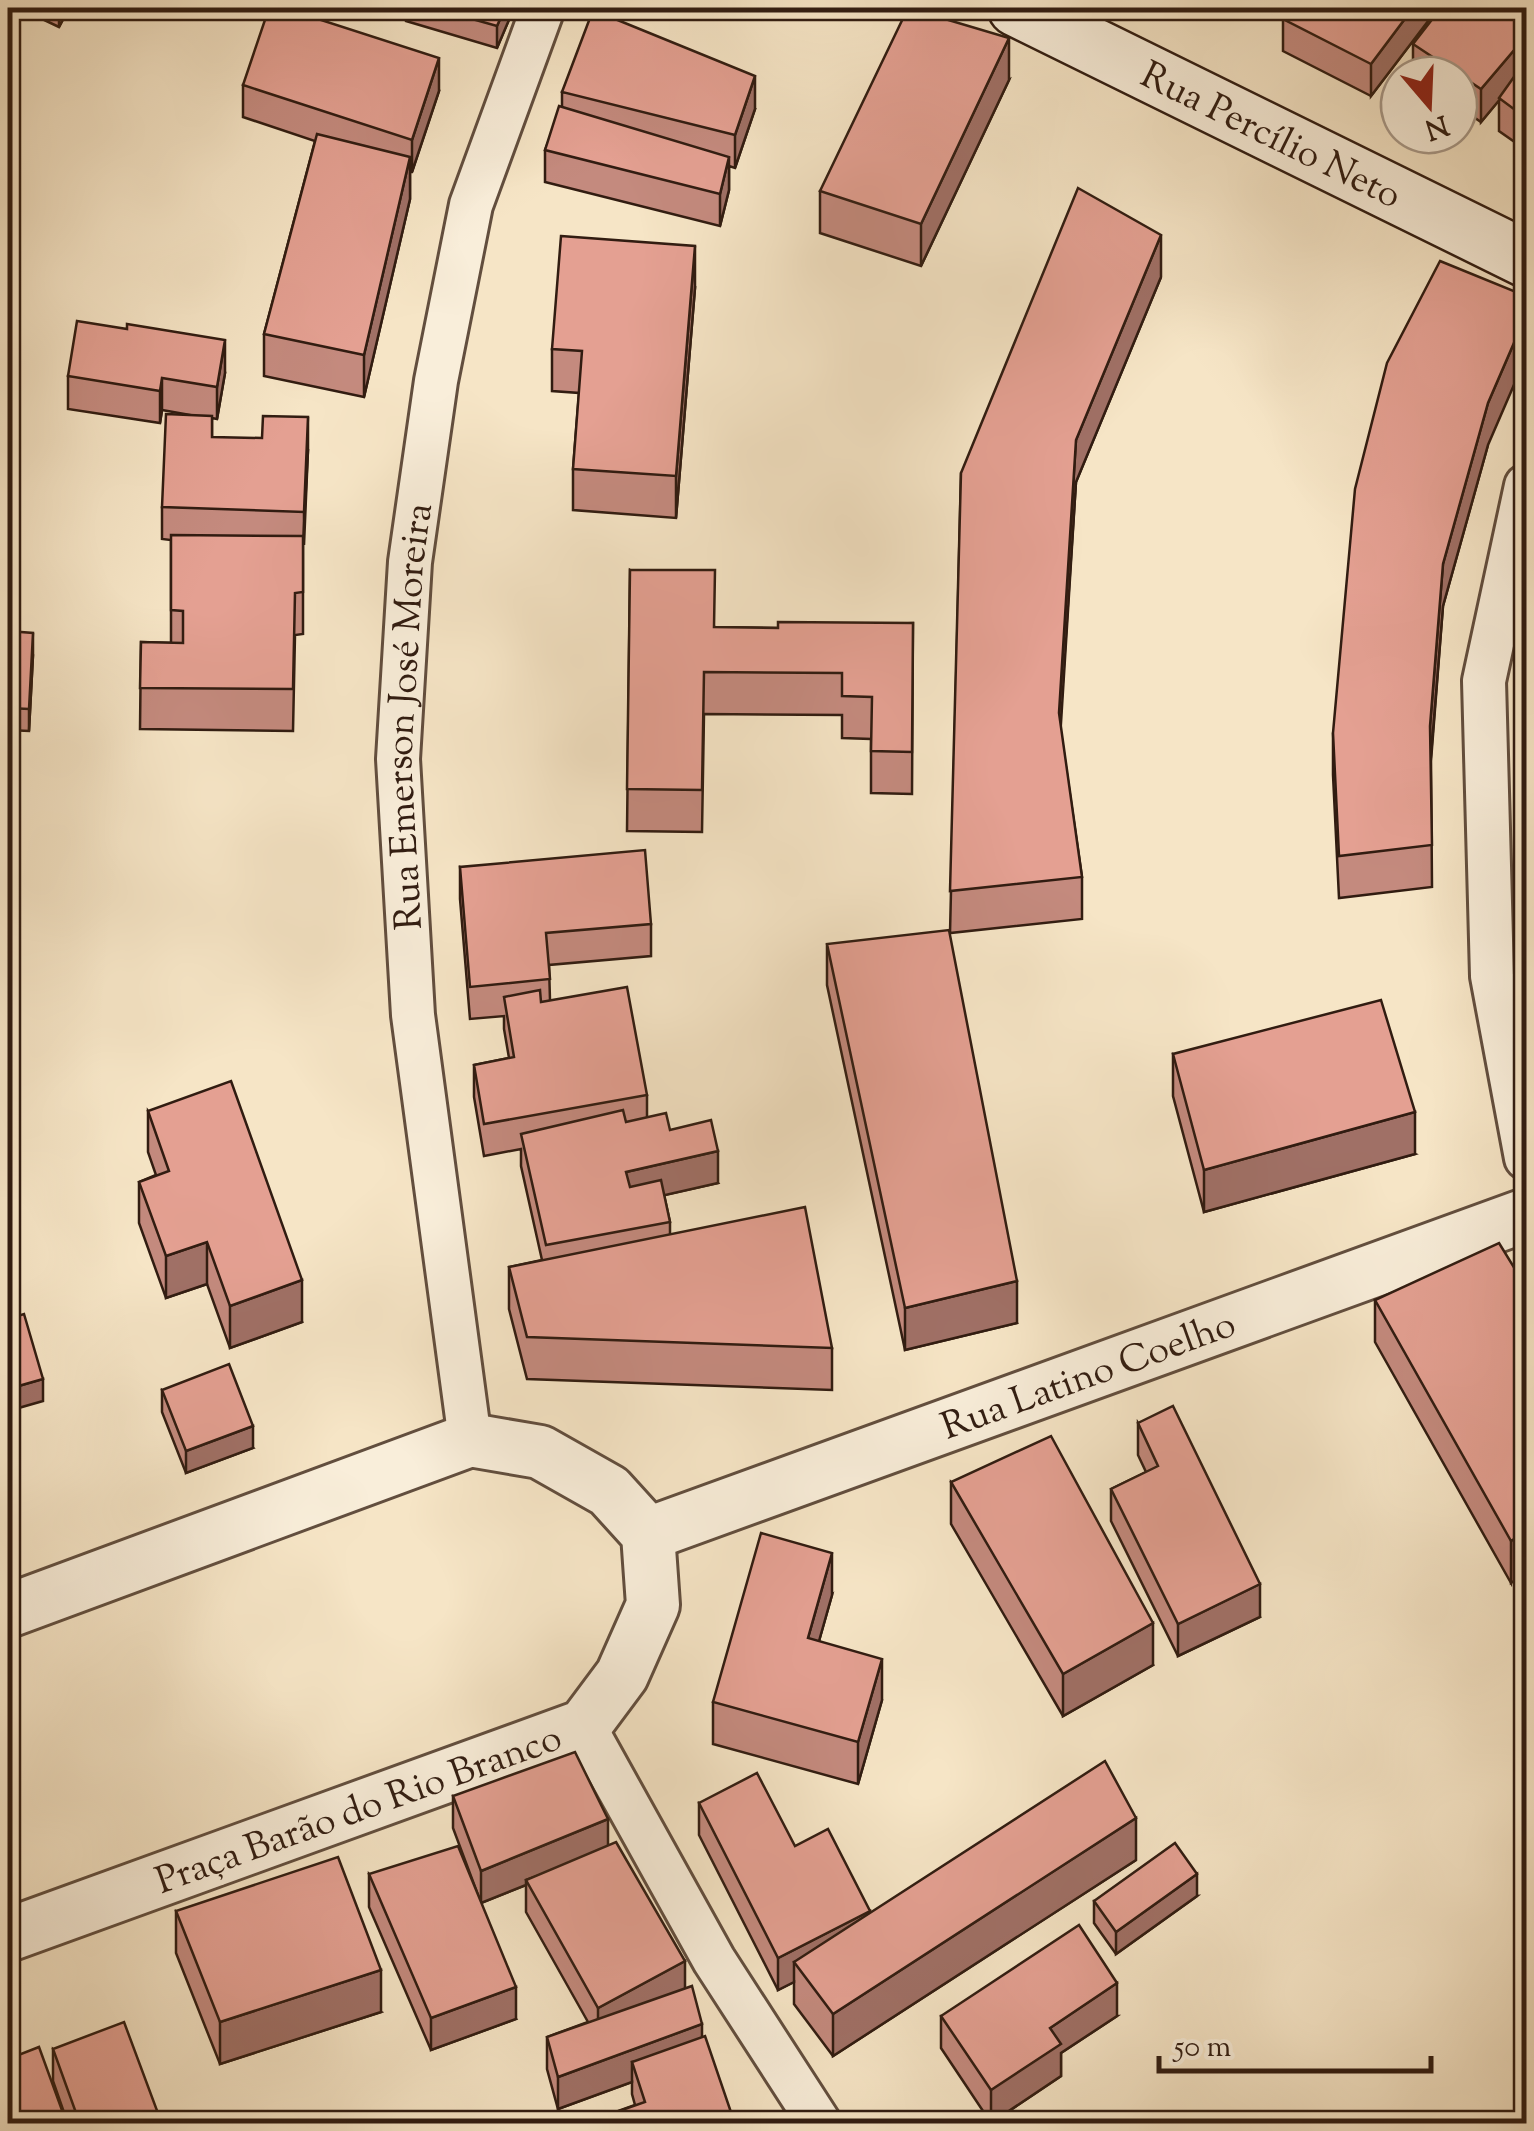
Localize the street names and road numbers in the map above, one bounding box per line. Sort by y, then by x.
street label: Rua Percílio Neto [1130,50,1410,225]
street label: Rua Emerson José Moreira [375,500,449,931]
street label: Rua Latino Coelho [934,1300,1244,1456]
street label: Praça Barão do Rio Branco [149,1713,570,1910]

